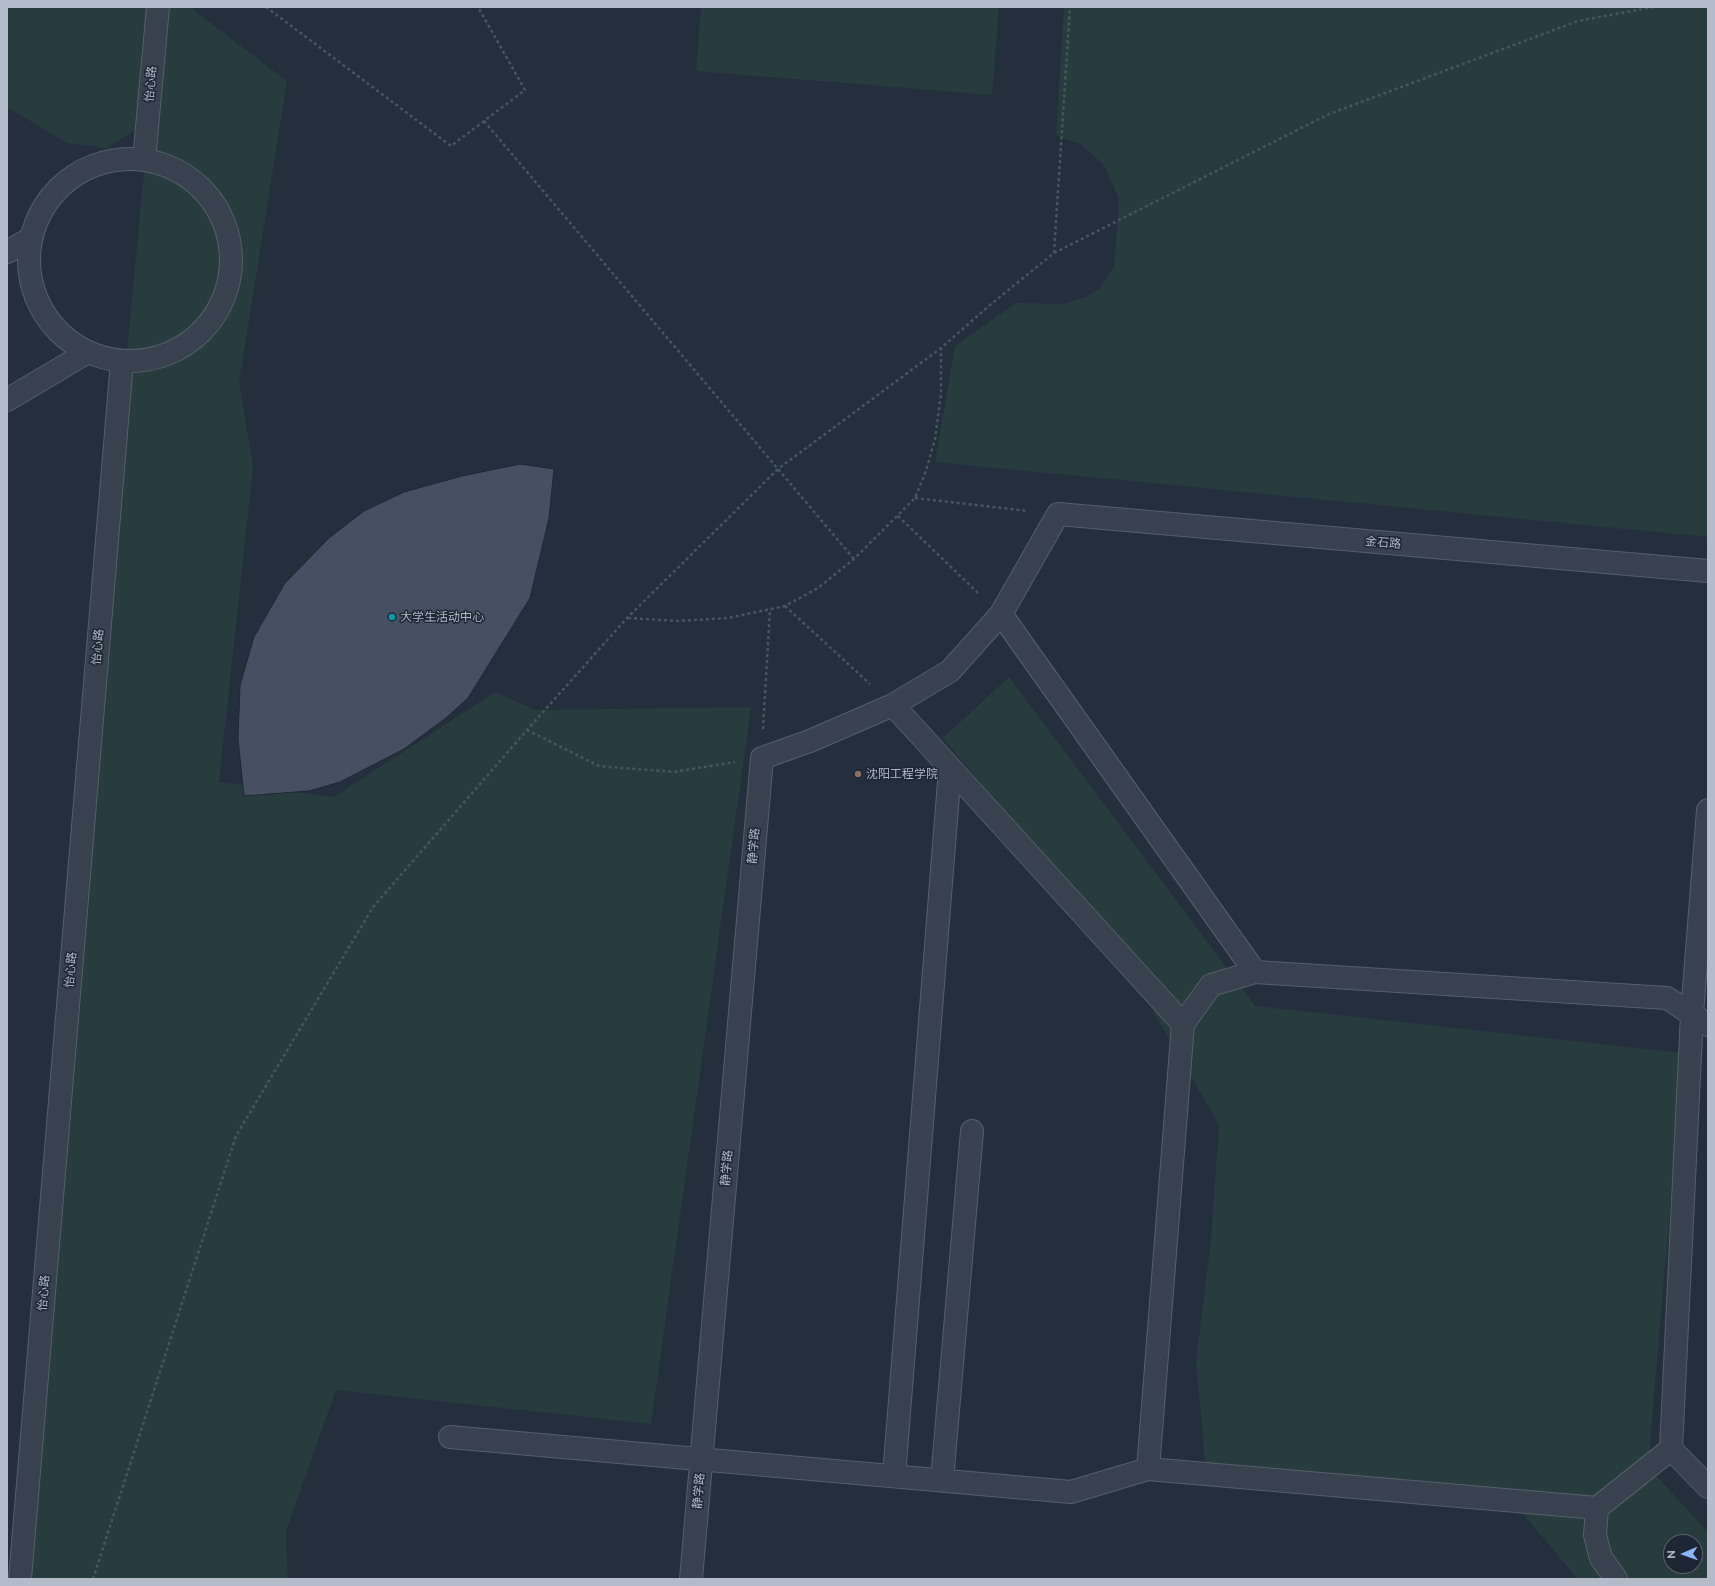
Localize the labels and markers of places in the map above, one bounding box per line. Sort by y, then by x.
place label: 大学生活动中心 [400,610,484,624]
marker: 大学生活动中心 [387,612,397,622]
place label: 沈阳工程学院 [866,767,938,781]
marker: 沈阳工程学院 [853,769,863,779]

